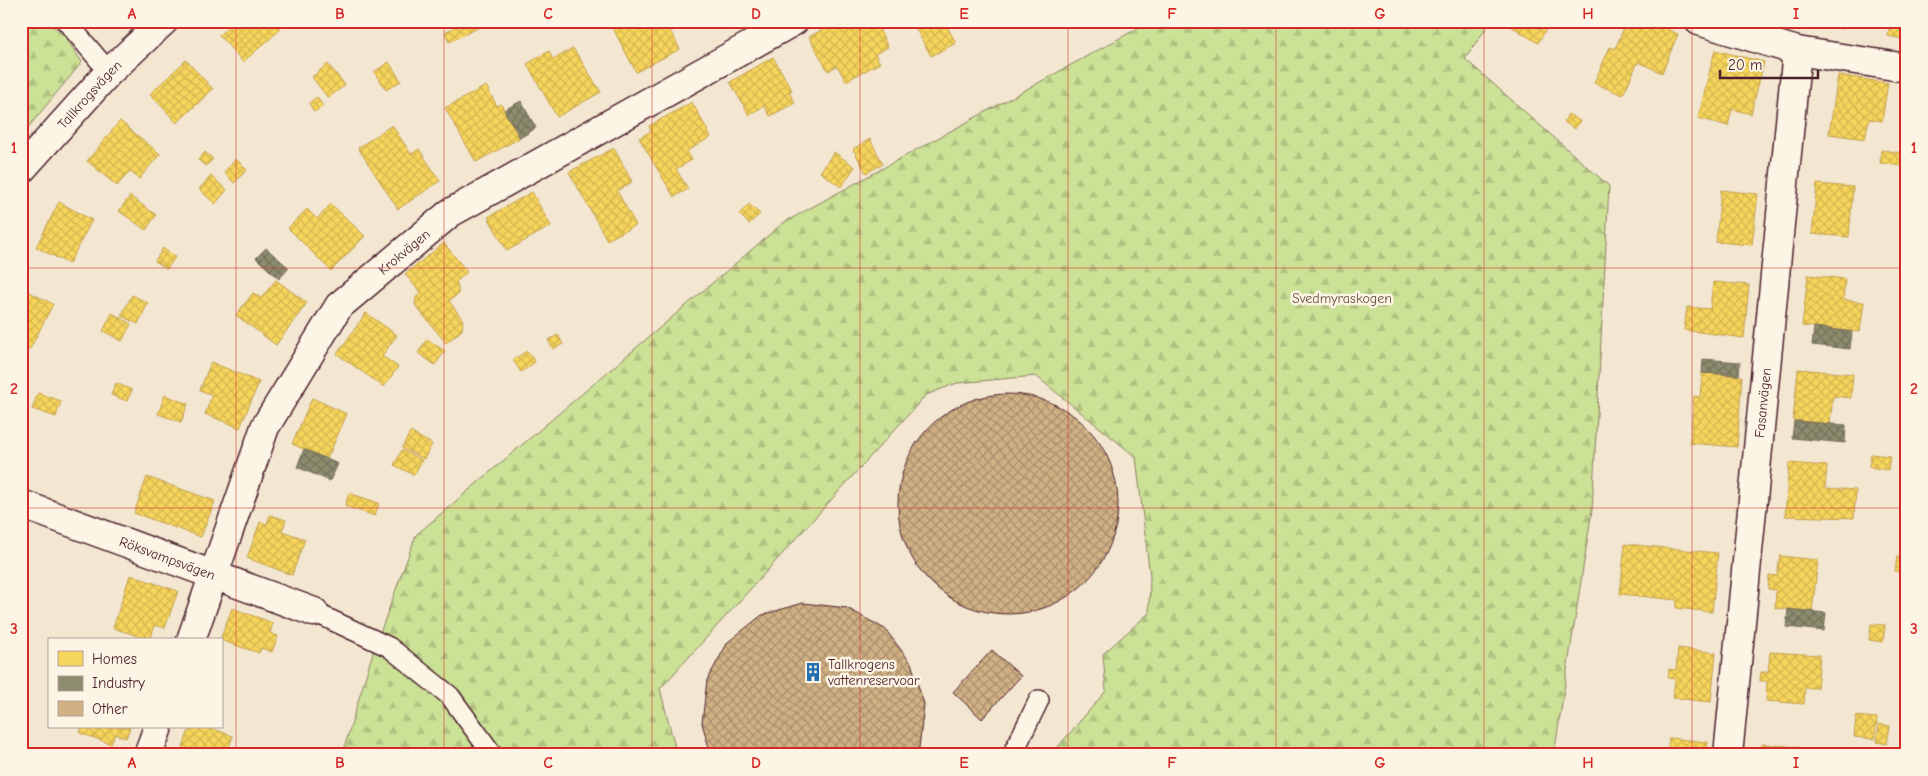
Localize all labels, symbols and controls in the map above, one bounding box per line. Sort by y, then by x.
text: A [128,5,137,23]
text: B [335,5,345,23]
text: C [543,5,553,23]
text: D [751,5,761,23]
text: E [959,5,969,23]
text: F [1167,5,1177,23]
text: G [1374,5,1386,23]
text: H [1582,5,1594,23]
text: I [1793,5,1799,23]
scale bar [1720,48,1818,80]
text: 20 m [1728,56,1762,74]
street label: Tallkrogsvägen [54,57,125,133]
text: 1 [11,139,17,157]
text: 1 [1911,139,1917,157]
street label: Krokvägen [375,225,434,279]
park label: Svedmyraskogen [1292,290,1392,307]
street label: Fasanvägen [1751,367,1775,439]
text: 2 [10,380,18,398]
text: 2 [1910,380,1918,398]
street label: Röksvampsvägen [117,533,217,584]
text: 3 [10,620,18,638]
text: 3 [1910,620,1918,638]
legend [48,638,222,728]
text: Homes [92,650,137,668]
place label: Tallkrogens vattenreservoar [827,656,920,689]
building icon: Tallkrogens vattenreservoar [802,661,824,683]
text: Industry [92,674,145,692]
text: Other [92,700,127,718]
text: A [128,754,137,772]
text: B [335,754,345,772]
text: C [543,754,553,772]
text: D [751,754,761,772]
text: E [959,754,969,772]
text: F [1167,754,1177,772]
text: G [1374,754,1386,772]
text: H [1582,754,1594,772]
text: I [1793,754,1799,772]

